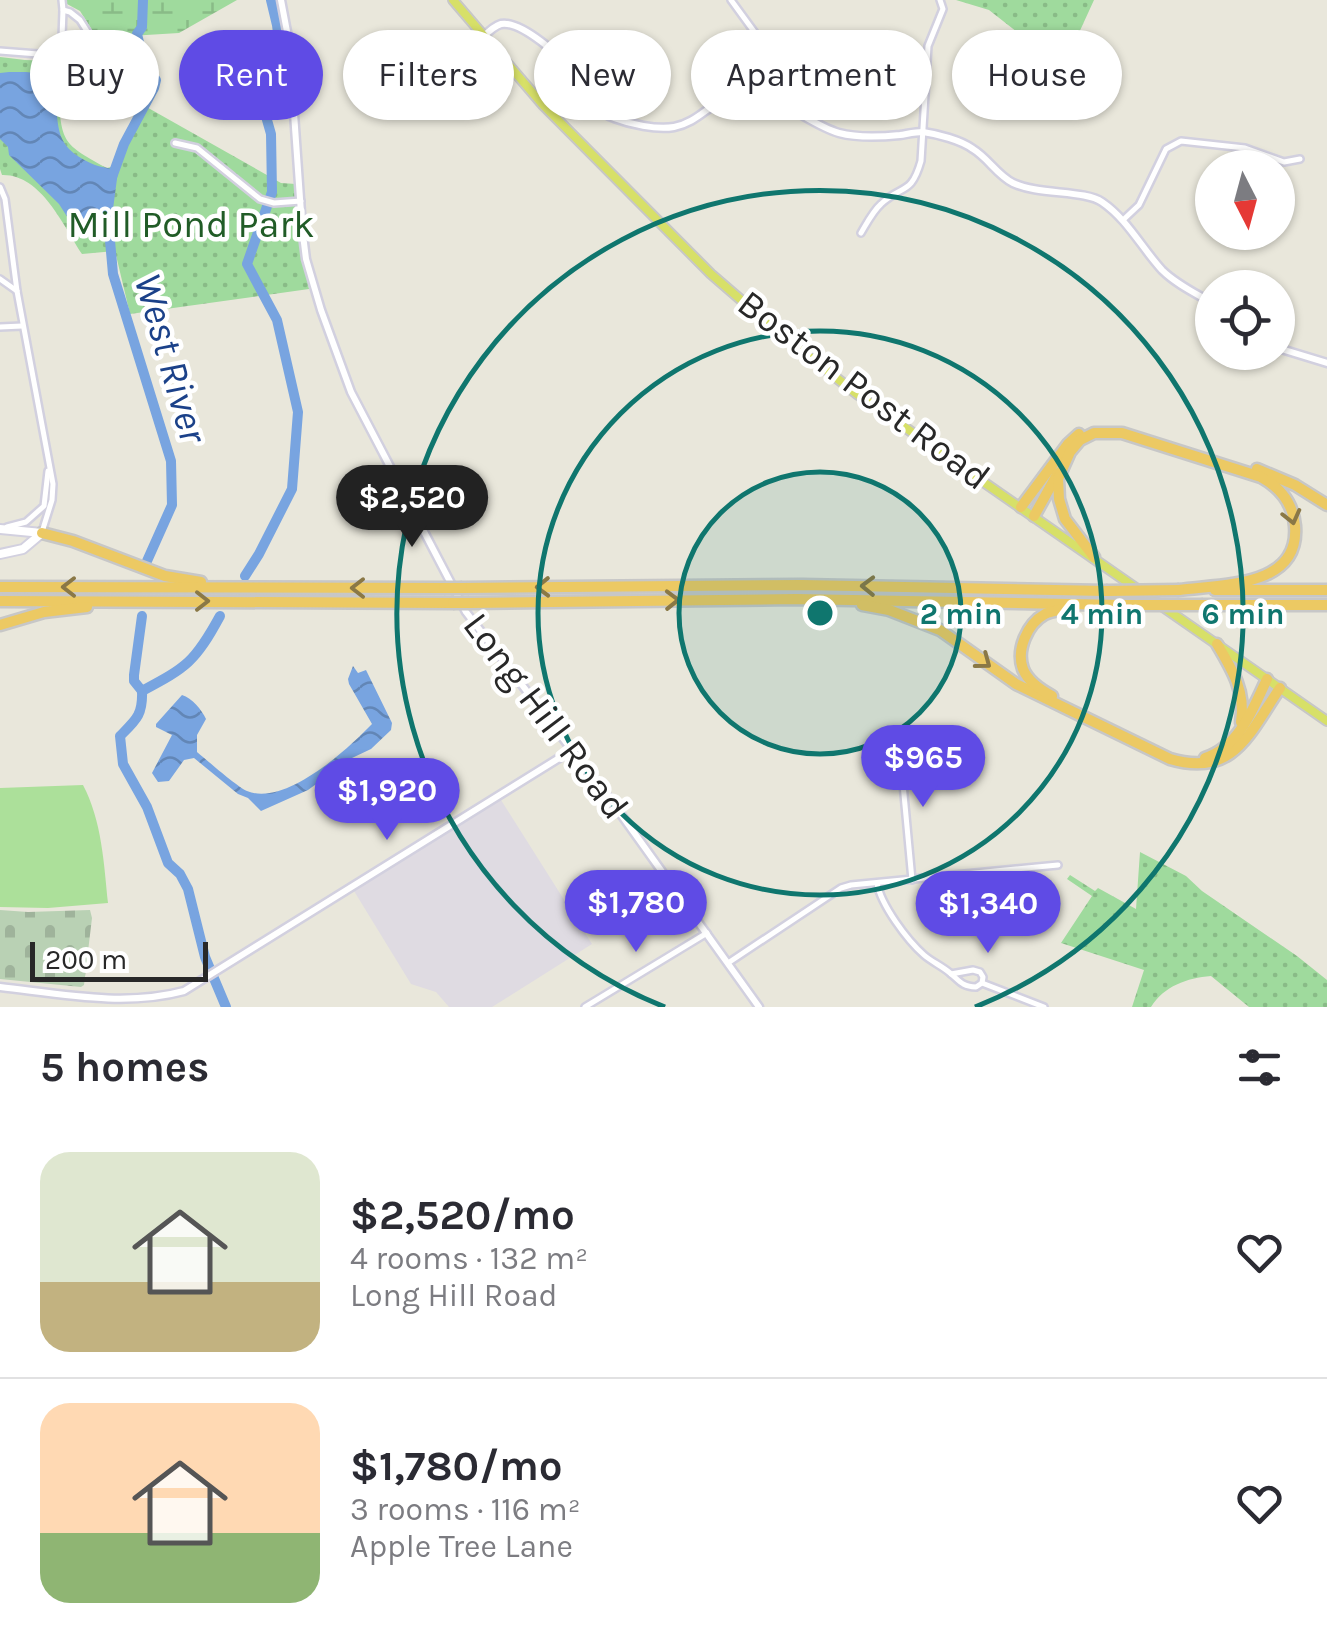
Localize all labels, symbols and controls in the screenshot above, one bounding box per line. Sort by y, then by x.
chip: Buy [30,30,159,120]
chip: Rent [179,30,323,120]
chip: Filters [343,30,514,120]
chip: New [534,30,671,120]
chip: Apartment [691,30,932,120]
chip: House [952,30,1122,120]
north arrow [1195,150,1295,250]
map controls [1195,150,1295,370]
park label: Mill Pond Park [67,202,315,247]
water label: West River [124,268,218,449]
button: locate [1195,270,1295,370]
street label: Boston Post Road [729,281,999,499]
pin: $2,520 [331,465,493,550]
text: $2,520 [358,479,466,516]
one-way arrow [1280,509,1301,526]
one-way arrow [860,575,876,597]
one-way arrow [61,576,76,598]
one-way arrow [349,577,364,599]
one-way arrow [535,577,551,598]
one-way arrow [664,589,680,611]
one-way arrow [196,590,211,612]
centre of rings [802,595,838,631]
text: 2 min [920,596,1002,632]
text: 4 min [1061,596,1143,632]
text: 6 min [1202,596,1284,632]
street label: Long Hill Road [454,604,638,828]
one-way arrow [973,650,991,667]
pin: $965 [864,725,982,810]
text: $965 [883,739,963,776]
pin: $1,920 [306,758,468,843]
text: $1,920 [337,772,437,809]
pin: $1,780 [555,870,717,955]
pin: $1,340 [907,871,1069,956]
text: $1,780 [587,884,685,921]
text: $1,340 [938,885,1038,922]
scale bar [30,937,208,981]
text: 200 m [45,943,127,976]
icon: filters [1232,1040,1287,1095]
text: 5 homes [40,1042,209,1092]
text: $2,520/mo [350,1190,575,1240]
icon: home [120,1192,240,1312]
icon: heart [1232,1225,1287,1280]
text: 4 rooms · 132 m² [350,1240,588,1277]
text: Long Hill Road [350,1277,558,1314]
text: $1,780/mo [350,1441,563,1491]
icon: home [120,1443,240,1563]
icon: heart [1232,1476,1287,1531]
text: 3 rooms · 116 m² [350,1491,581,1528]
text: Apple Tree Lane [350,1528,573,1565]

